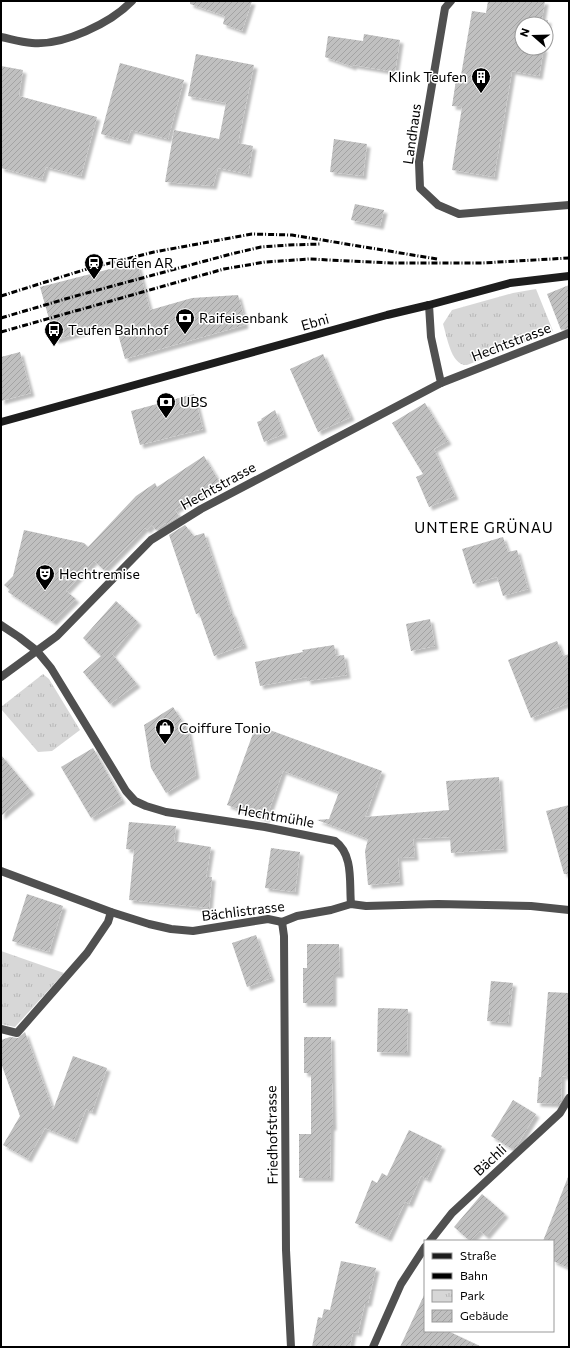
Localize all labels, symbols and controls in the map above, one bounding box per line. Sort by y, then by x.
north arrow [514,16,554,56]
text: N [517,26,532,39]
building icon: Klink Teufen [470,66,492,94]
place label: Klink Teufen [388,68,467,85]
street label: Landhaus [399,103,424,165]
station icon: Teufen AR [83,252,105,280]
place label: Teufen AR [108,254,173,271]
bank icon: Raifeisenbank [174,307,196,335]
place label: Raifeisenbank [199,309,289,326]
street label: Ebni [299,309,331,334]
bus stop icon: Teufen Bahnhof [43,319,65,347]
street label: Hechtstrasse [469,319,553,364]
place label: Teufen Bahnhof [68,321,169,338]
bank icon: UBS [155,391,177,419]
place label: UBS [180,393,207,410]
street label: Hechtstrasse [177,458,258,513]
district label: UNTERE GRÜNAU [414,518,554,536]
theatre icon: Hechtremise [34,563,56,591]
place label: Hechtremise [59,565,140,582]
shop icon: Coiffure Tonio [154,717,176,745]
place label: Coiffure Tonio [179,719,271,736]
street label: Hechtmühle [236,800,316,831]
street label: Bächlistrasse [201,897,285,924]
street label: Friedhofstrasse [262,1085,281,1185]
street label: Bächli [470,1140,510,1179]
legend [424,1240,554,1332]
text: Straße [460,1248,496,1262]
text: Bahn [460,1268,488,1282]
text: Park [460,1288,486,1302]
text: Gebäude [460,1308,508,1322]

